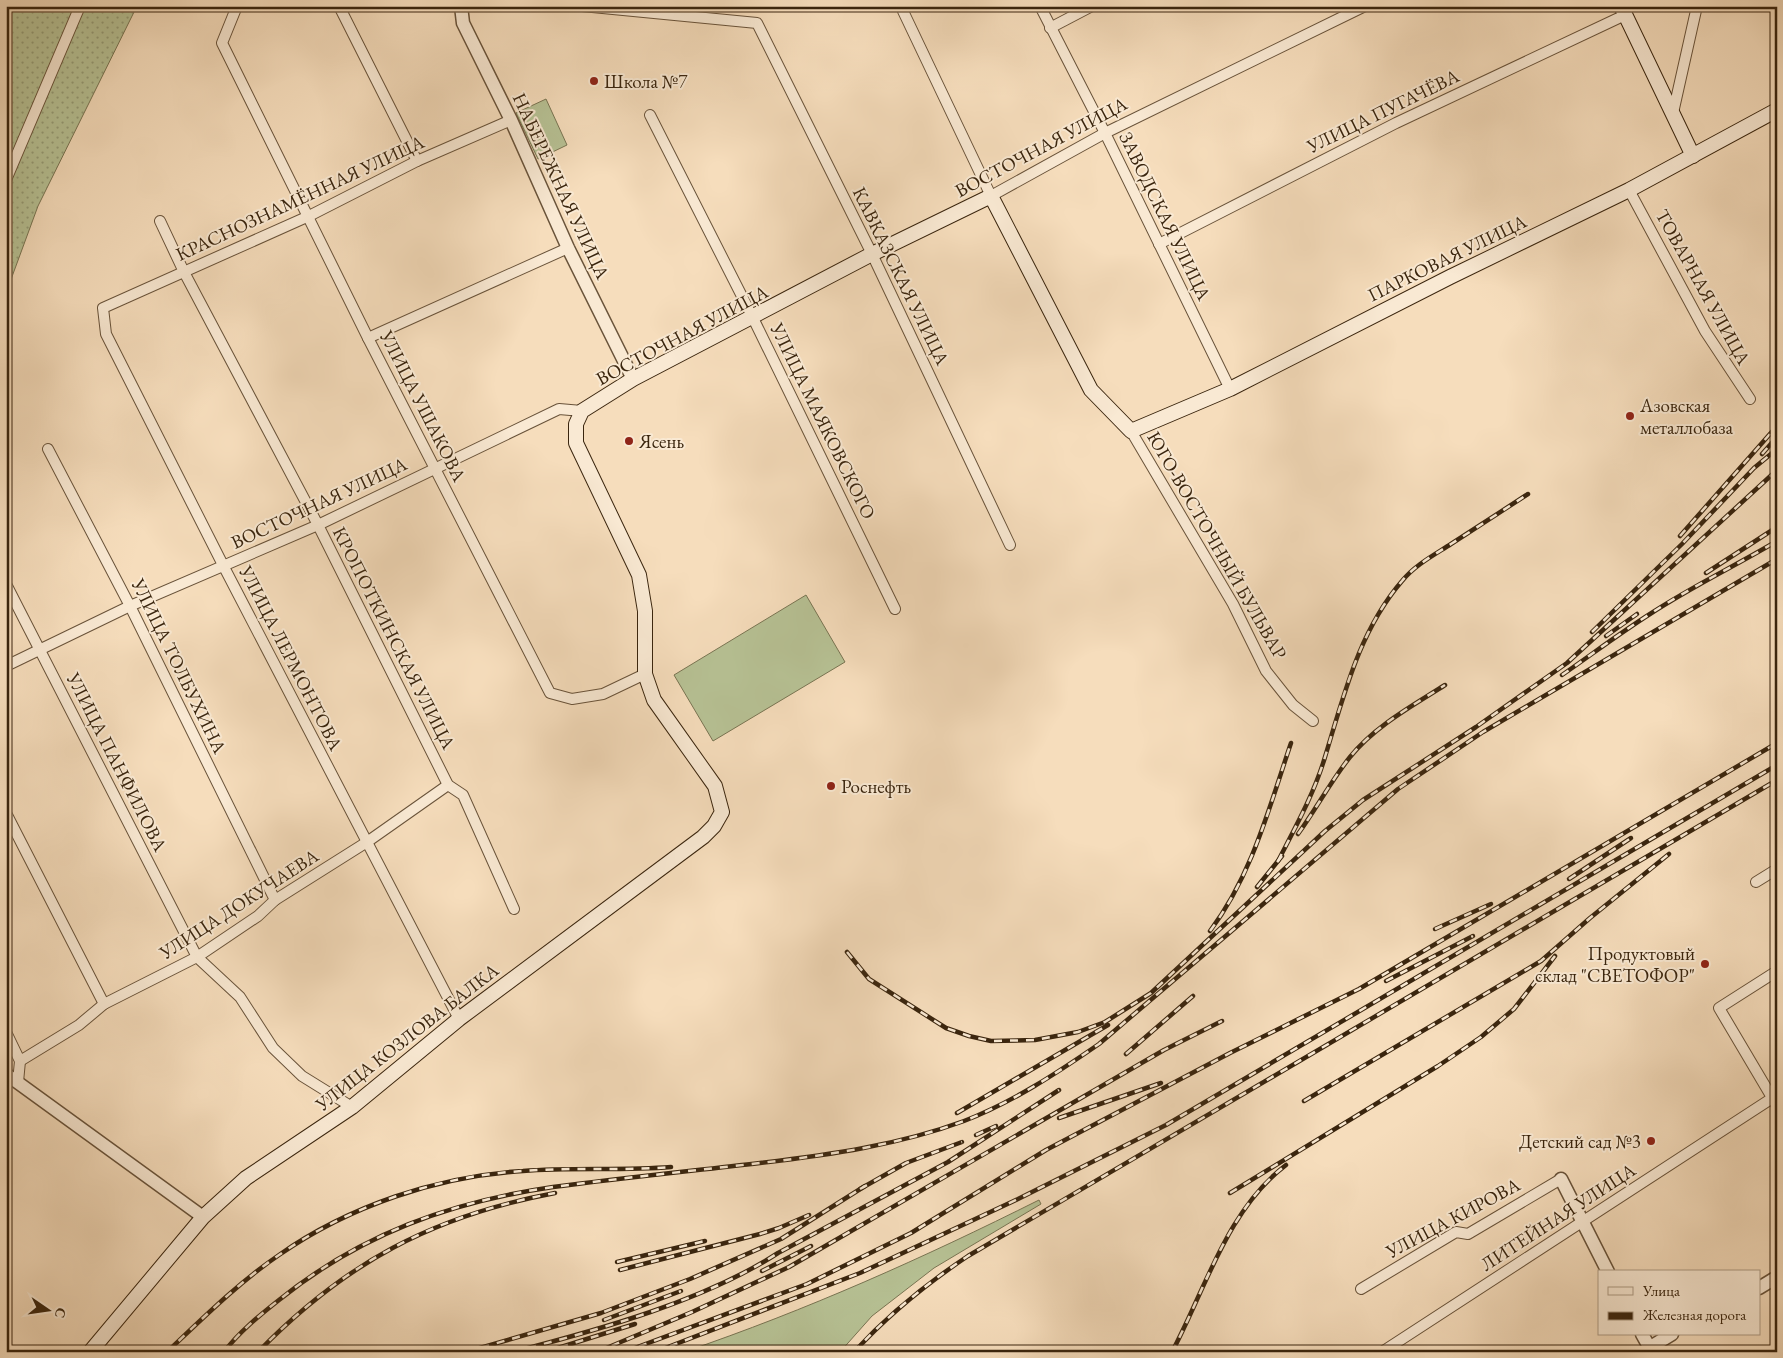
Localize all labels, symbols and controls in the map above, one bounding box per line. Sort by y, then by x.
street label: УЛИЦА ПУГАЧЁВА [1302,63,1464,159]
place label: Школа №7 [604,69,688,94]
marker: Школа №7 [588,75,600,87]
street label: НАБЕРЕЖНАЯ УЛИЦА [507,89,616,284]
street label: ВОСТОЧНАЯ УЛИЦА [951,91,1132,203]
street label: ЗАВОДСКАЯ УЛИЦА [1113,128,1217,305]
street label: КРАСНОЗНАМЁННАЯ УЛИЦА [172,129,429,267]
street label: КАВКАЗСКАЯ УЛИЦА [847,183,955,370]
street label: ТОВАРНАЯ УЛИЦА [1650,205,1757,370]
street label: ПАРКОВАЯ УЛИЦА [1363,208,1531,307]
street label: ВОСТОЧНАЯ УЛИЦА [592,279,773,391]
street label: УЛИЦА МАЯКОВСКОГО [764,318,881,523]
street label: УЛИЦА УШАКОВА [374,325,472,487]
place label: Азовская металлобаза [1639,393,1734,440]
marker: Азовская металлобаза [1624,410,1636,422]
street label: ЮГО-ВОСТОЧНЫЙ БУЛЬВАР [1141,426,1293,664]
place label: Ясень [638,429,684,454]
marker: Ясень [623,435,635,447]
street label: ВОСТОЧНАЯ УЛИЦА [227,451,412,555]
street label: КРОПОТКИНСКАЯ УЛИЦА [327,522,461,754]
street label: УЛИЦА ЛЕРМОНТОВА [233,560,349,755]
street label: УЛИЦА ТОЛБУХИНА [125,574,233,758]
street label: УЛИЦА ПАНФИЛОВА [61,667,173,856]
place label: Роснефть [841,774,911,799]
marker: Роснефть [825,780,837,792]
street label: УЛИЦА ДОКУЧАЕВА [154,843,324,965]
place label: Продуктовый склад "СВЕТОФОР" [1535,941,1695,988]
street label: УЛИЦА КОЗЛОВА БАЛКА [310,957,504,1117]
marker: Продуктовый склад "СВЕТОФОР" [1699,958,1711,970]
place label: Детский сад №3 [1519,1129,1641,1154]
marker: Детский сад №3 [1645,1135,1657,1147]
street label: ЛИТЕЙНАЯ УЛИЦА [1476,1157,1641,1277]
street label: УЛИЦА КИРОВА [1381,1172,1525,1264]
legend [1598,1270,1760,1336]
text: Улица [1642,1281,1680,1300]
north arrow [22,1286,72,1336]
text: Железная дорога [1642,1305,1746,1324]
text: С [51,1306,71,1320]

